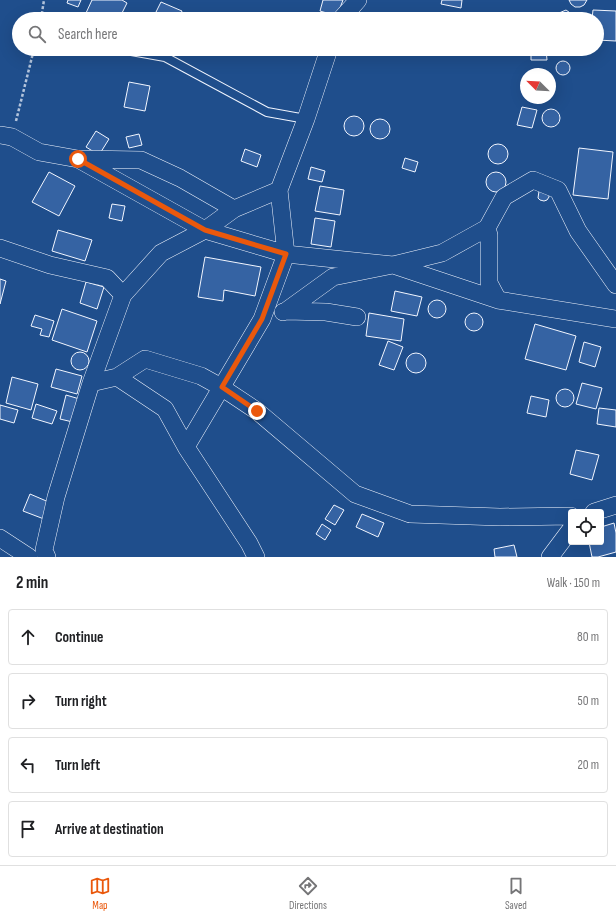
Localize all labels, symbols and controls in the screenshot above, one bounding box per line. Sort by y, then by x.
search box [12,12,604,56]
icon: search [26,23,48,45]
text: Search here [58,25,118,44]
north arrow [520,68,556,104]
route start [69,150,87,168]
route end [248,402,266,420]
map controls [568,509,604,545]
button: locate [568,509,604,545]
text: 2 min [16,573,48,593]
text: Walk · 150 m [547,575,600,591]
icon: ahead [17,626,39,648]
text: Continue [55,628,104,647]
text: 80 m [577,629,599,645]
icon: right [17,690,39,712]
text: Turn right [55,692,107,711]
text: 50 m [578,693,599,709]
icon: left [17,754,39,776]
text: Turn left [55,756,100,775]
text: 20 m [577,757,599,773]
icon: arrive [17,818,39,840]
text: Arrive at destination [55,820,164,839]
tab: Map [89,875,111,912]
tab: Directions [289,875,327,912]
tab: Saved [505,875,527,912]

